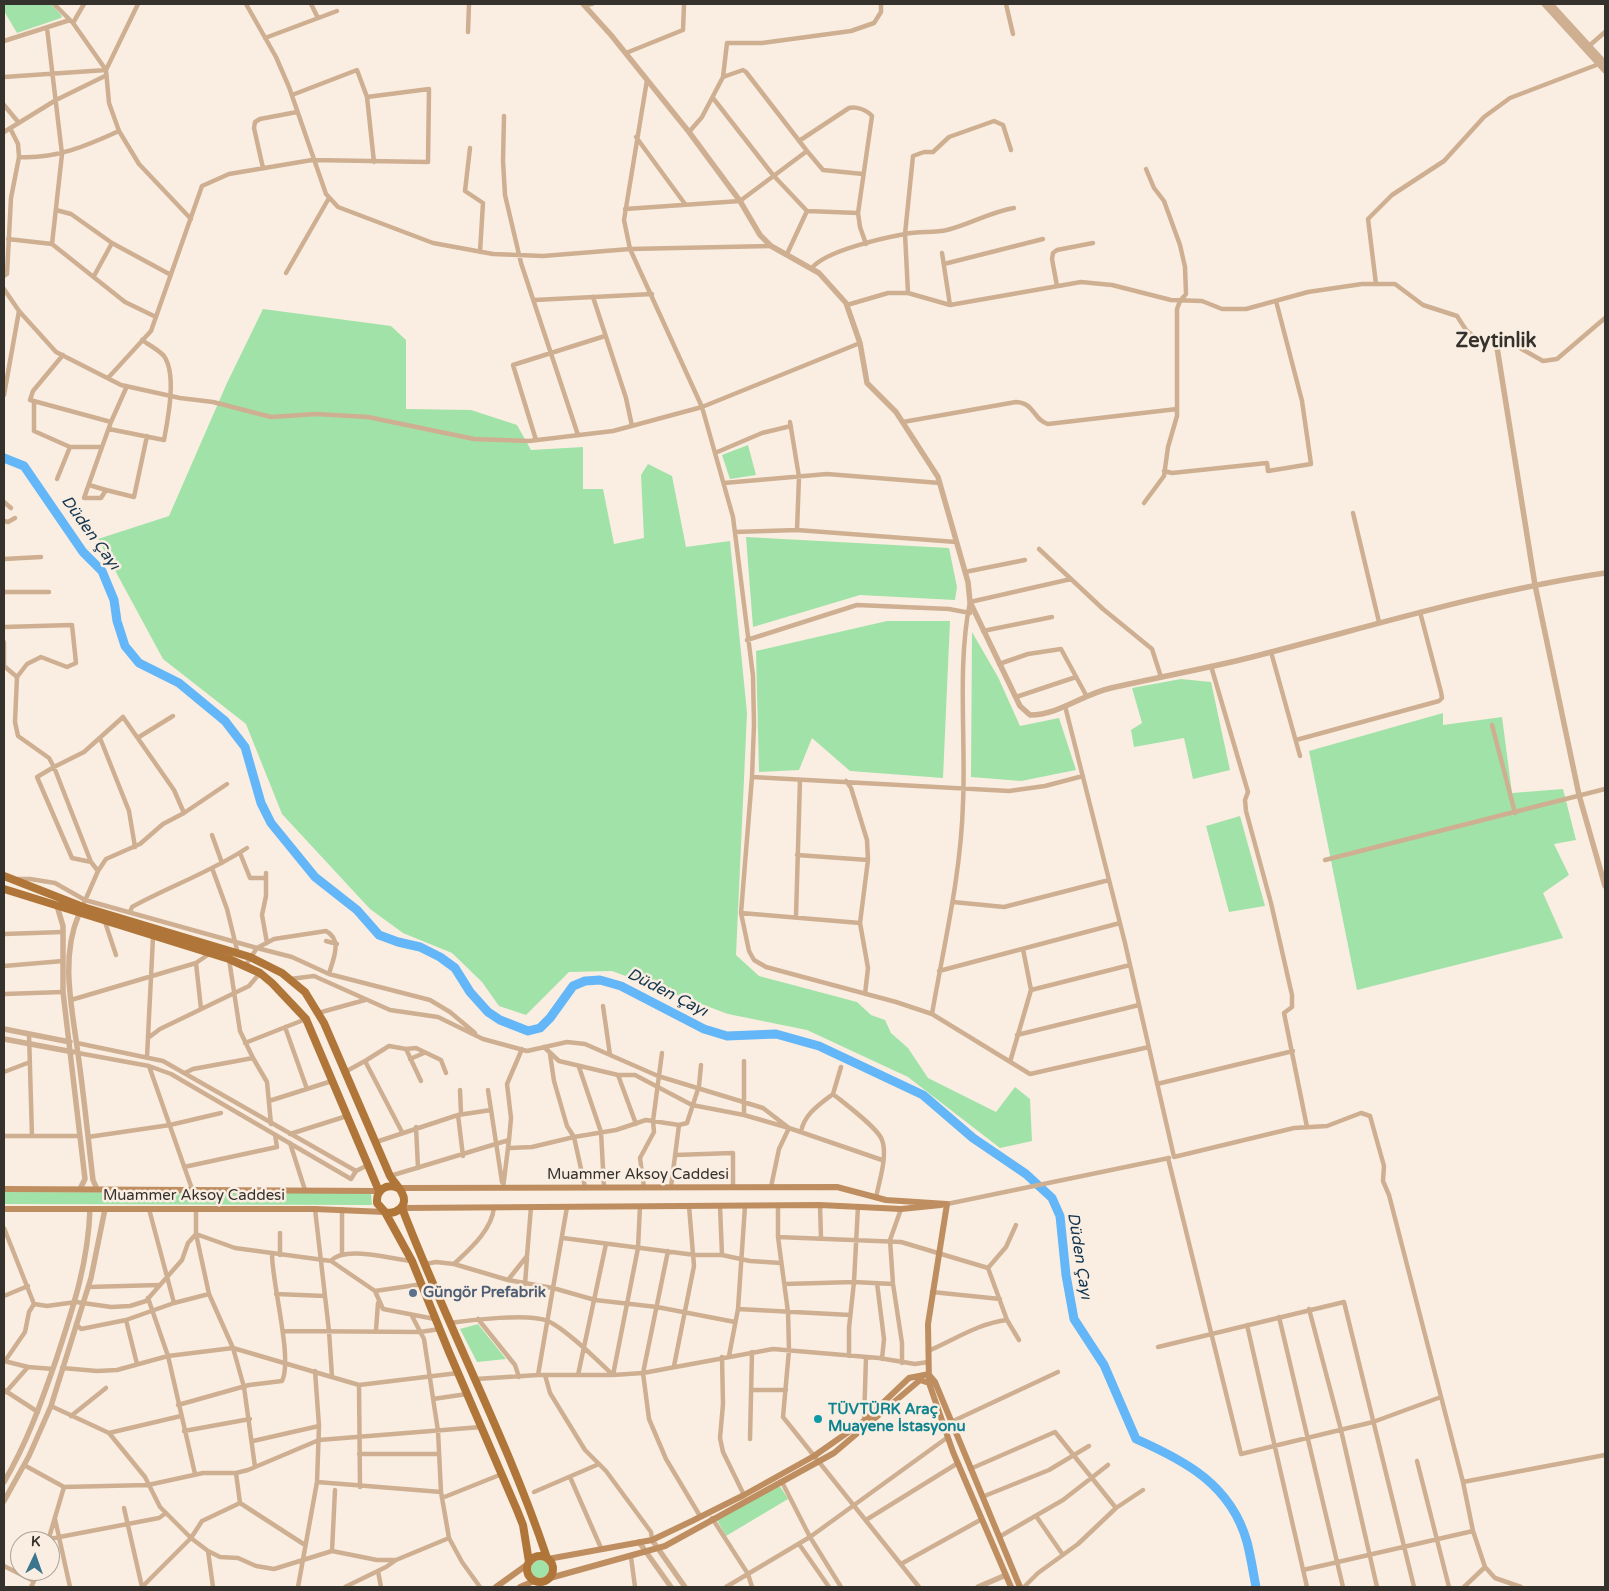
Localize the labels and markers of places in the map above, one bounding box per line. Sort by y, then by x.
place label: Güngör Prefabrik [423,1284,546,1302]
marker: Güngör Prefabrik [407,1287,419,1299]
place label: TÜVTÜRK Araç Muayene İstasyonu [828,1401,966,1436]
marker: TÜVTÜRK Araç Muayene İstasyonu [812,1413,824,1425]

